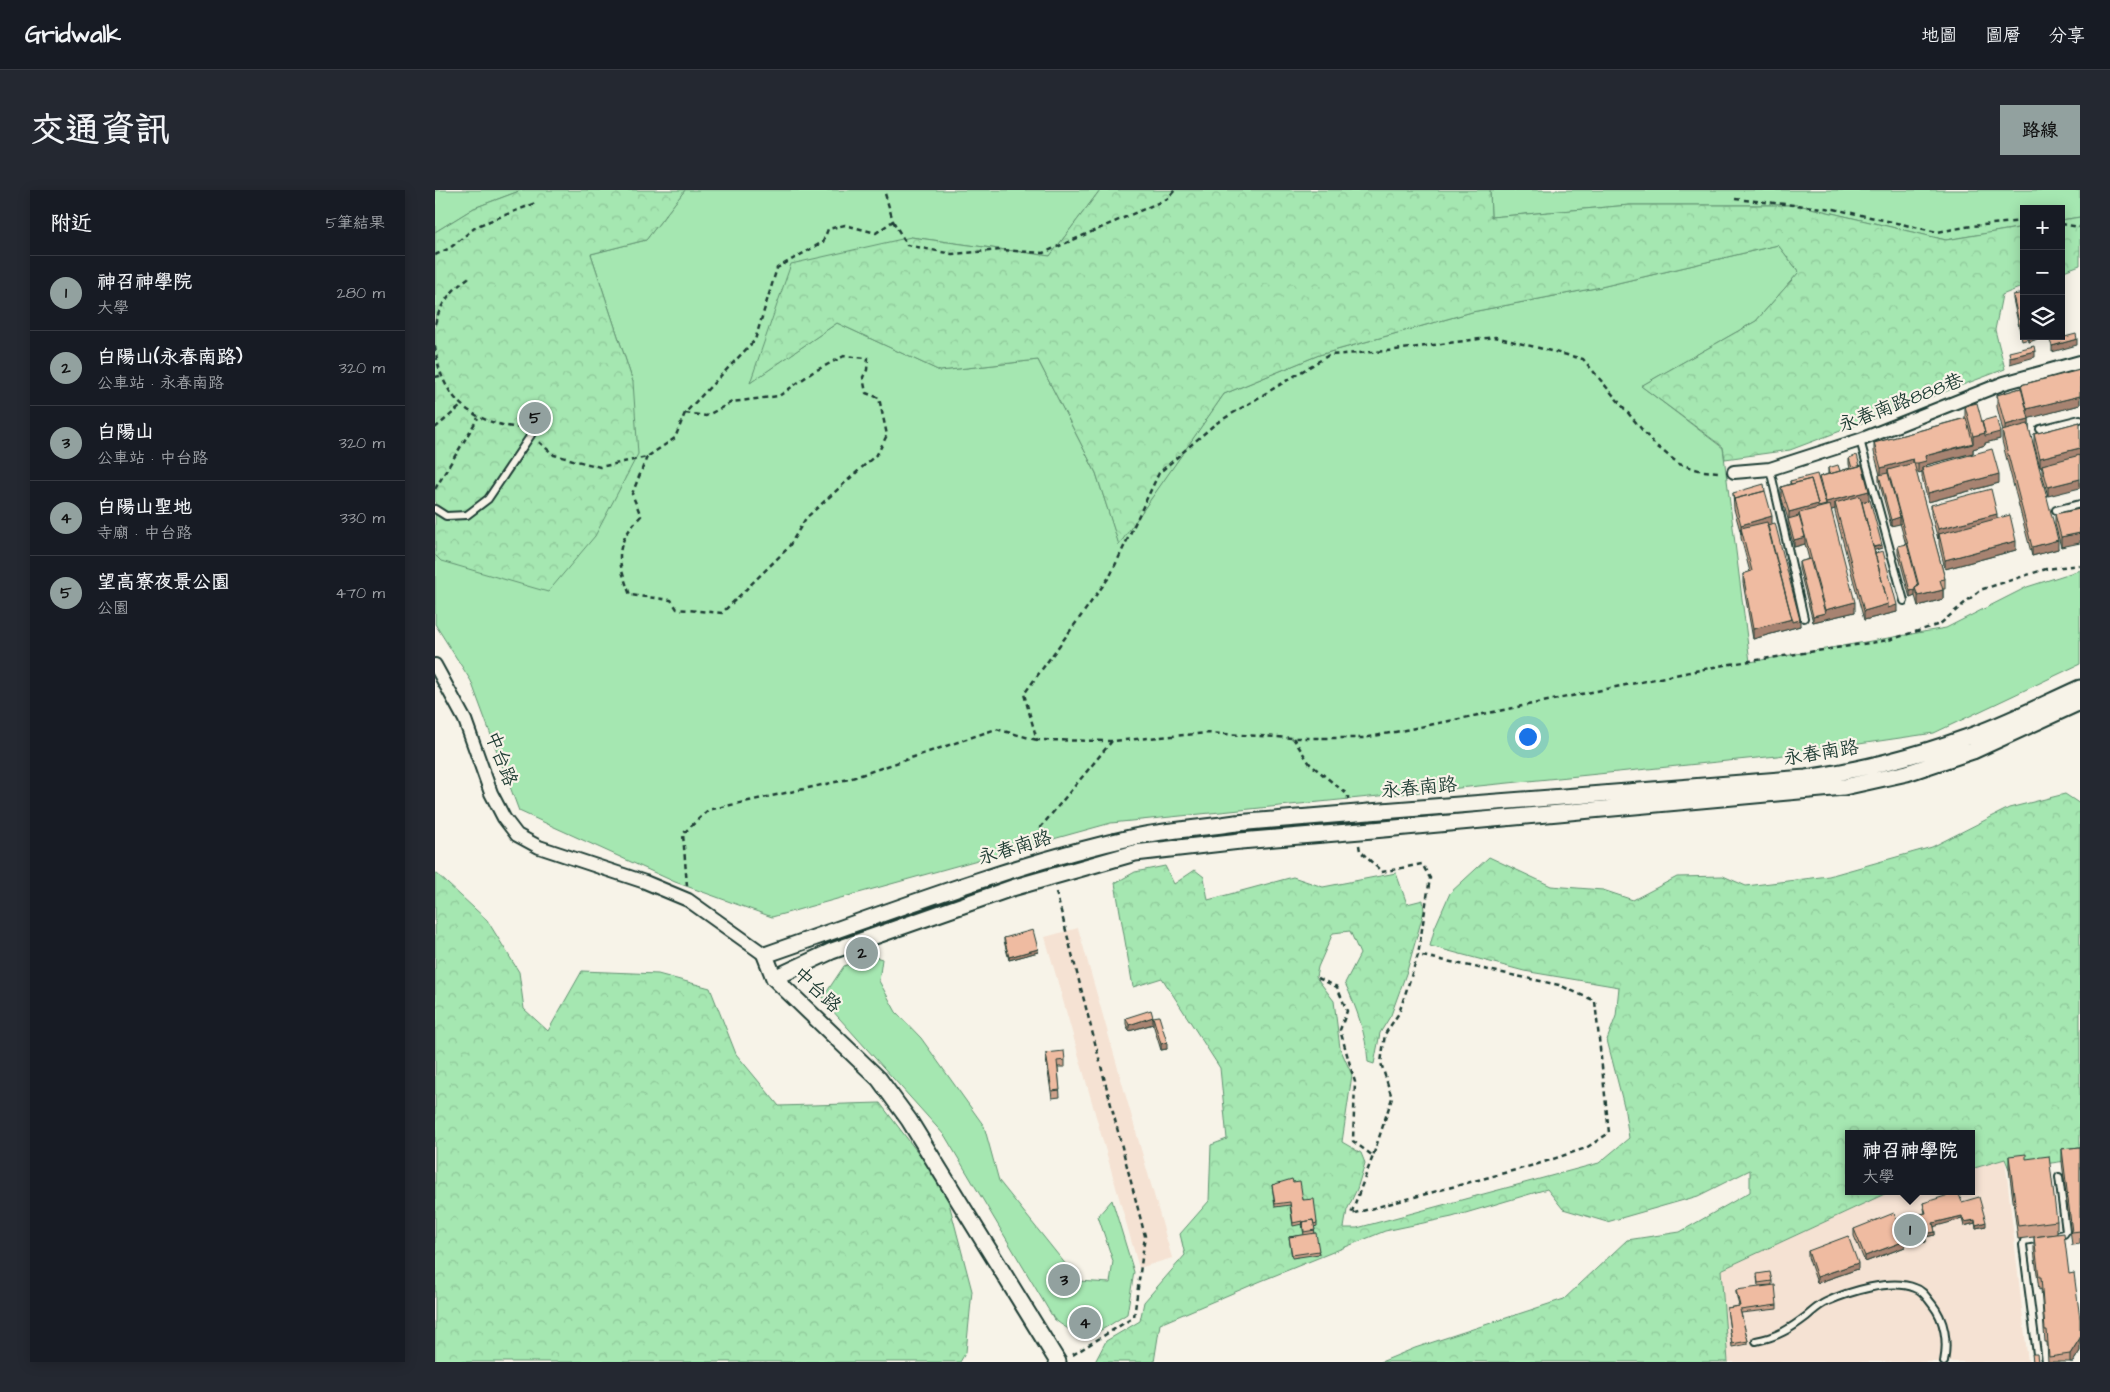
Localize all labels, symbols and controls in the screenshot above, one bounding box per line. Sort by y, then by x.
text: Gridwalk [25,18,121,52]
text: 地圖 [1921,23,1957,48]
text: 圖層 [1985,23,2021,48]
text: 分享 [2049,23,2085,48]
button: 路線 [2000,105,2080,155]
text: 交通資訊 [30,106,170,155]
map controls [2020,205,2065,340]
button: + [2020,205,2065,250]
text: 附近 [50,209,92,238]
text: 5筆結果 [326,212,385,234]
button: − [2020,250,2065,295]
text: 神召神學院 [97,269,192,296]
text: 1 [65,282,67,304]
text: 280 m [337,282,385,304]
button: layers [2020,295,2065,340]
text: 大學 [97,297,129,319]
text: 白陽山(永春南路) [97,344,242,371]
text: 2 [61,357,71,379]
text: 320 m [339,357,385,379]
street label: 永春南路888巷 [1835,367,1967,439]
text: 公車站 · 永春南路 [97,372,224,394]
pin: 5 [519,399,551,437]
text: 白陽山 [97,419,154,446]
text: 3 [62,432,70,454]
text: 320 m [339,432,385,454]
text: 公車站 · 中台路 [97,447,208,469]
text: 白陽山聖地 [97,494,192,521]
text: 4 [61,507,71,529]
text: 330 m [340,507,385,529]
text: 寺廟 · 中台路 [97,522,192,544]
text: 望高寮夜景公園 [97,569,230,596]
text: 5 [60,582,72,604]
text: 470 m [335,582,385,604]
text: 公園 [97,597,129,619]
your location [1515,724,1541,750]
street label: 中台路 [478,728,524,790]
street label: 永春南路 [1781,734,1861,772]
street label: 永春南路 [1380,771,1458,805]
street label: 永春南路 [975,824,1055,872]
pin: 2 [846,934,878,972]
street label: 中台路 [787,961,847,1019]
popup [1845,1130,1975,1195]
text: 神召神學院 [1862,1138,1958,1165]
text: 大學 [1862,1166,1895,1188]
pin: 1 [1894,1211,1926,1249]
pin: 3 [1048,1261,1080,1299]
pin: 4 [1069,1304,1101,1342]

